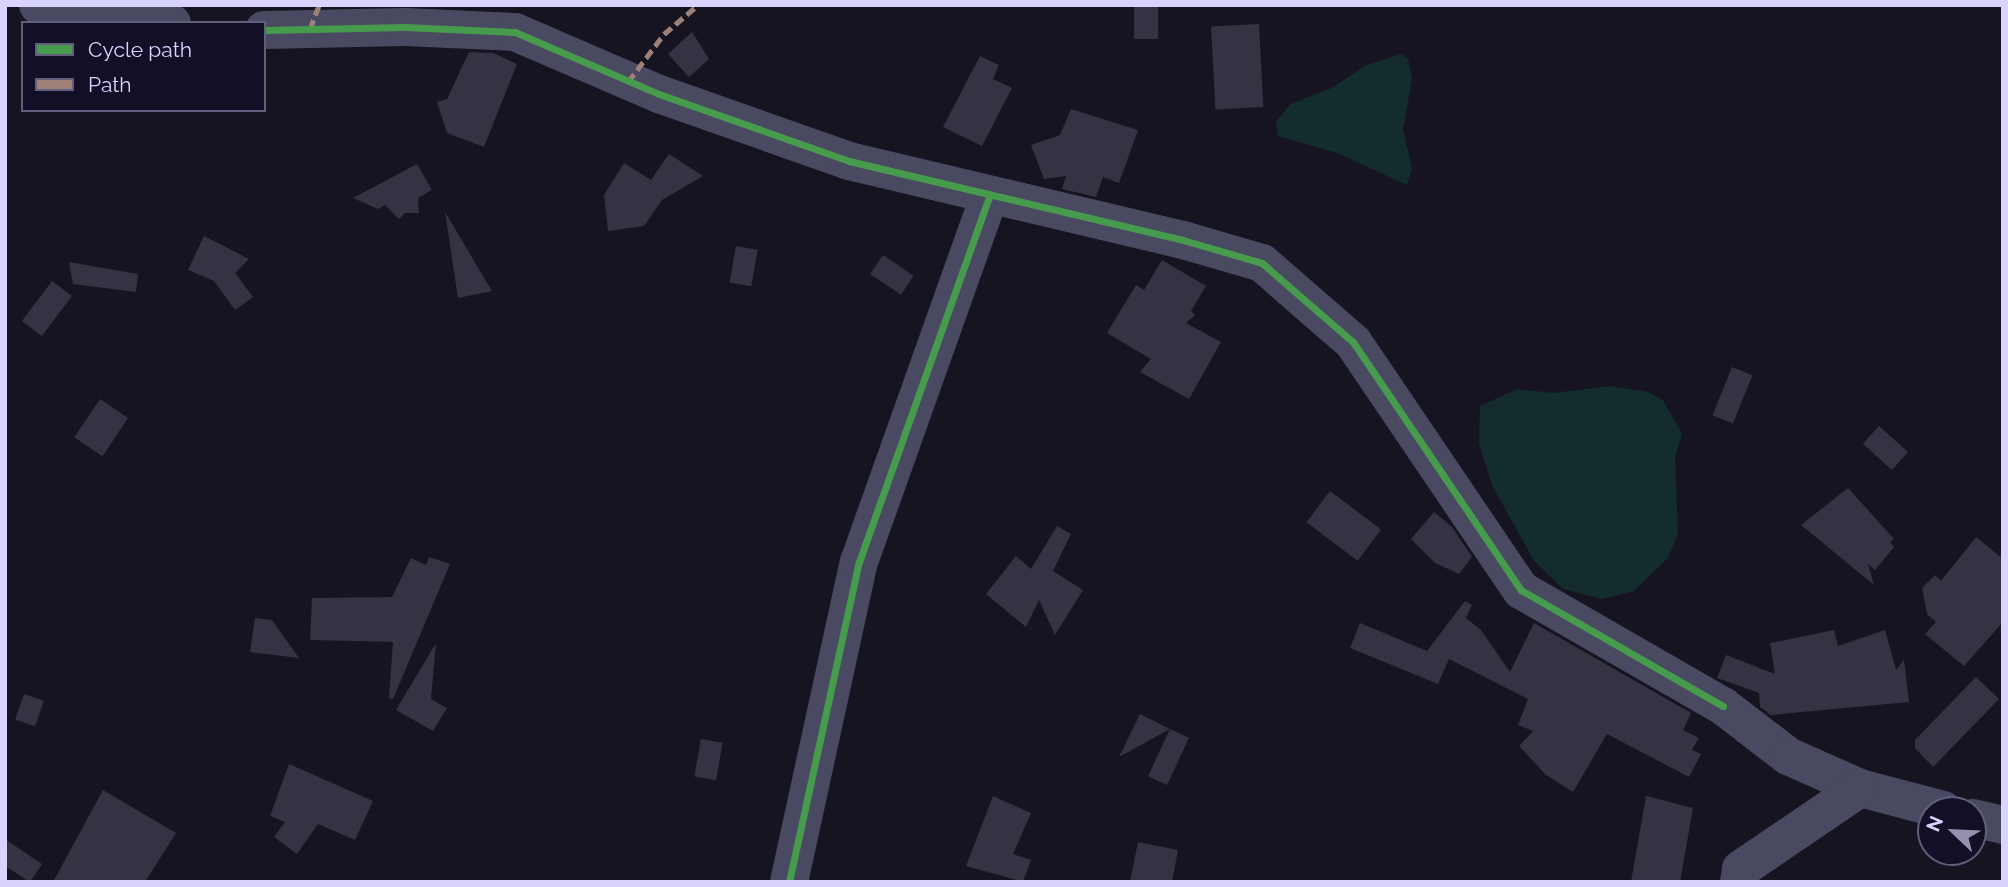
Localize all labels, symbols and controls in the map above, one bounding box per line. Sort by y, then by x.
legend [21,21,266,112]
text: Cycle path [88,37,192,62]
text: Path [88,72,132,97]
north arrow [1917,796,1987,866]
text: N [1922,813,1947,835]

